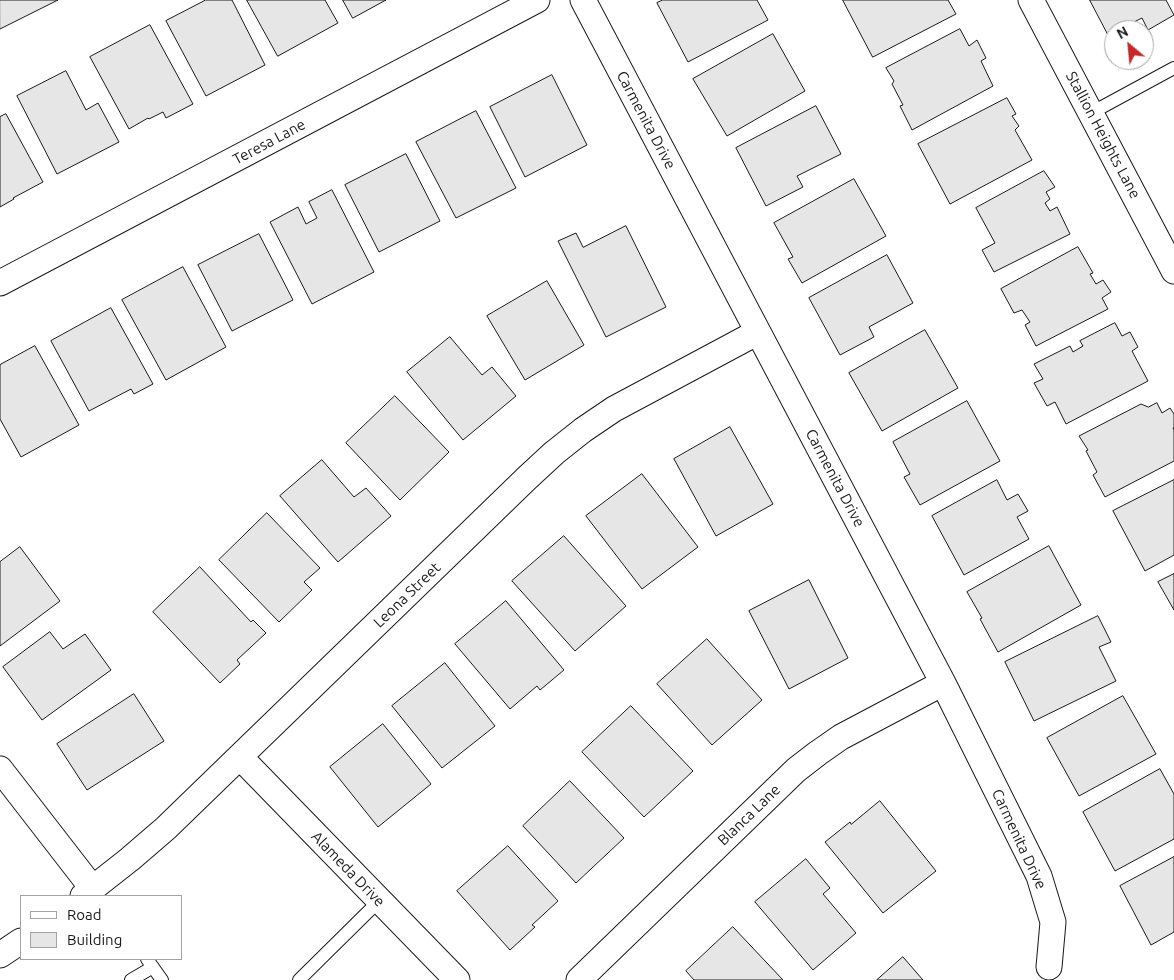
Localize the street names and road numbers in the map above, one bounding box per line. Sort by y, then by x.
street label: Carmenita Drive [613,68,679,172]
street label: Stallion Heights Lane [1062,68,1144,202]
street label: Teresa Lane [230,115,308,169]
street label: Carmenita Drive [802,426,868,530]
street label: Leona Street [370,559,444,631]
street label: Blanca Lane [714,781,784,849]
street label: Carmenita Drive [988,786,1050,892]
street label: Alameda Drive [307,827,389,911]

